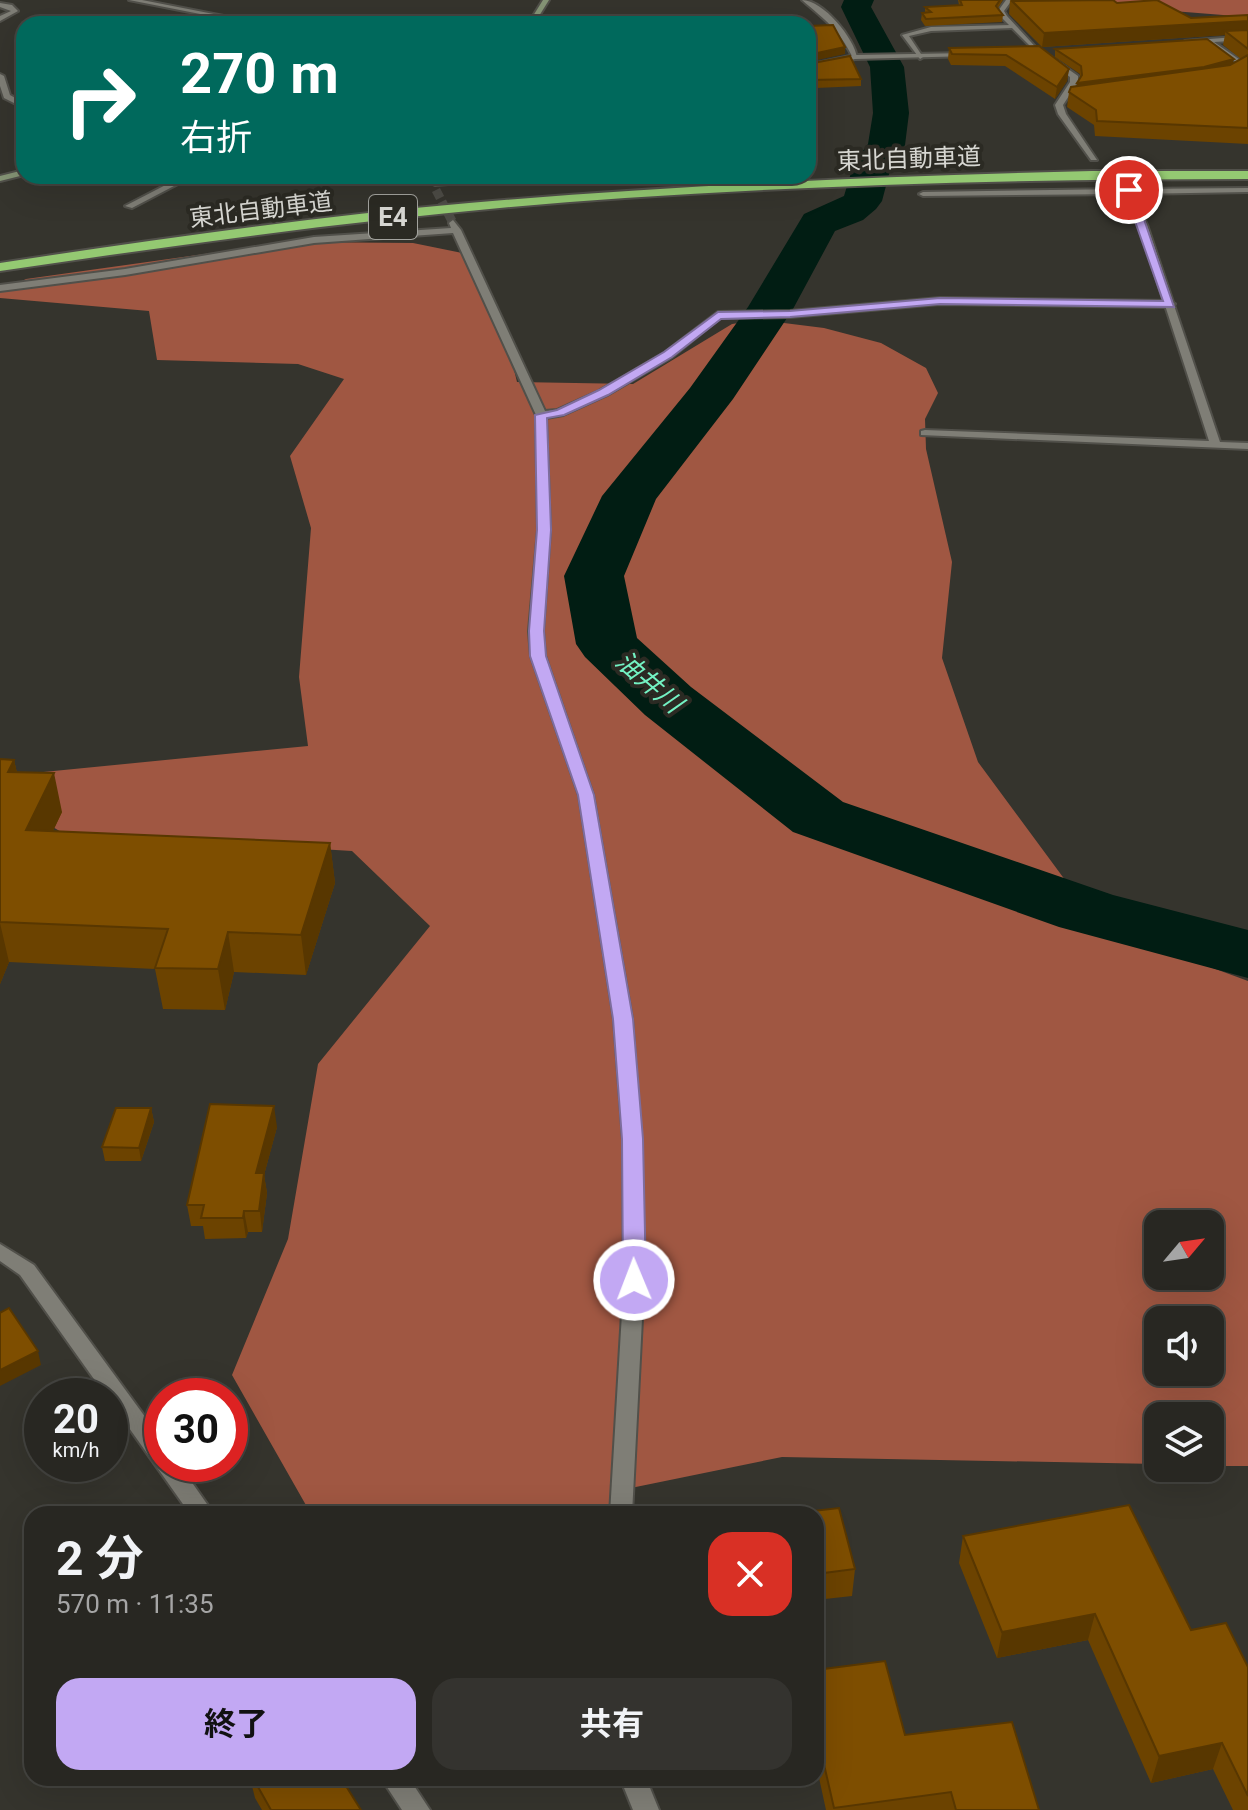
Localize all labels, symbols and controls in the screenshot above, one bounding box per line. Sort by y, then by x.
text: 270 m [180,41,339,107]
icon: right [48,48,152,152]
text: 右折 [180,117,252,159]
street label: 東北自動車道 [837,142,981,176]
pin [1095,156,1163,224]
icon: arrive [1107,168,1151,212]
street label: 東北自動車道 [188,187,334,233]
road number: E4 [369,195,417,239]
water label: 油井川 [610,645,691,721]
north arrow [1144,1210,1224,1290]
map controls [1144,1210,1224,1482]
position arrow [592,1238,676,1322]
button: sound [1144,1306,1224,1386]
speed limit sign: 30 [144,1378,248,1482]
text: 20 [53,1396,99,1443]
button: layers [1144,1402,1224,1482]
text: km/h [53,1438,99,1462]
text: 2 分 [56,1530,143,1587]
button: close [708,1532,792,1616]
text: 570 m · 11:35 [56,1589,214,1619]
button: 終了 [56,1678,416,1770]
button: 共有 [432,1678,792,1770]

